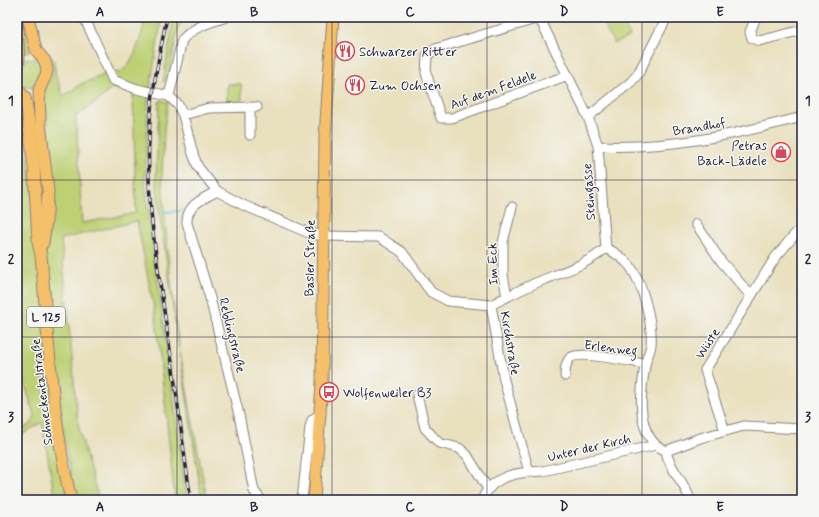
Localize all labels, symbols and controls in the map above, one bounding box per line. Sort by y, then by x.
text: A [96,4,104,21]
text: B [250,4,259,21]
text: C [405,4,415,21]
text: D [560,4,569,21]
text: E [716,4,724,21]
restaurant icon: Schwarzer Ritter [334,40,356,62]
place label: Schwarzer Ritter [359,44,457,61]
street label: Auf dem Feldele [448,67,539,114]
restaurant icon: Zum Ochsen [344,74,366,96]
place label: Zum Ochsen [369,78,441,95]
text: 1 [8,93,14,110]
text: 1 [805,93,811,110]
street label: Brandhof [671,114,727,140]
place label: Petras Back-Lädele [697,138,767,170]
shop icon: Petras Back-Lädele [770,141,792,163]
street label: Steingasse [579,163,602,221]
street label: Basler Straße [301,219,320,297]
street label: Im Eck [484,242,503,285]
text: 2 [8,251,15,268]
text: 2 [805,251,812,268]
street label: Reblingstraße [212,296,249,375]
road number: L 125 [27,307,65,327]
street label: Kirchstraße [496,310,524,377]
street label: Wüste [692,325,724,362]
street label: Schneckentalstraße [28,337,57,446]
street label: Erlenweg [583,337,639,362]
bus stop icon: Wolfenweiler B3 [318,381,340,403]
place label: Wolfenweiler B3 [343,385,432,402]
text: 3 [8,409,14,426]
text: 3 [805,409,811,426]
street label: Unter der Kirch [546,431,633,466]
text: A [96,499,104,516]
text: B [250,499,259,516]
text: C [405,499,415,516]
text: D [560,499,569,516]
text: E [716,499,724,516]

